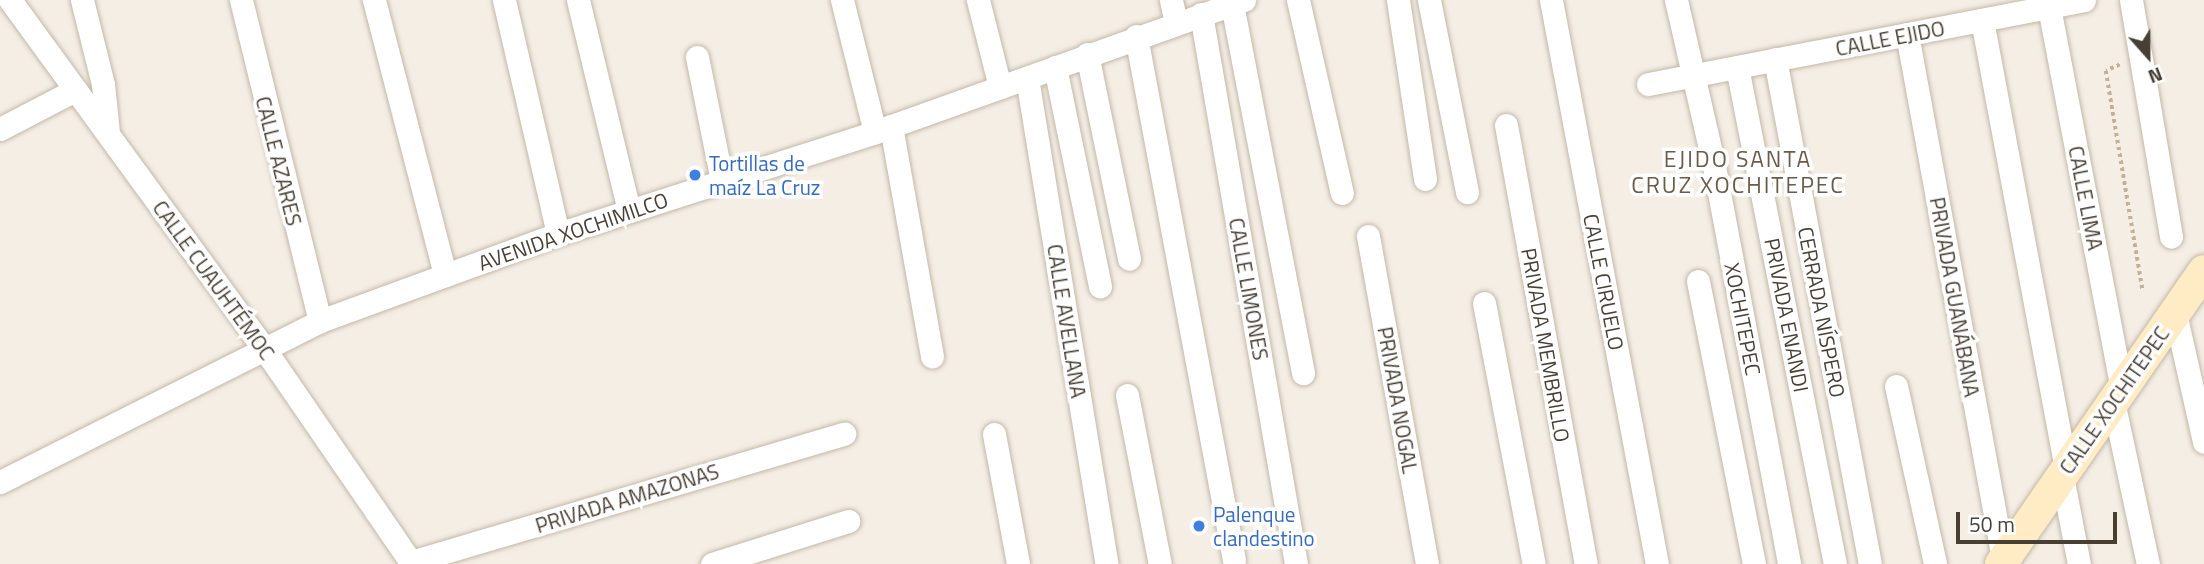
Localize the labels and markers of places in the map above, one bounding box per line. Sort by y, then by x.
place label: Tortillas de maíz La Cruz [709,150,820,200]
marker: Tortillas de maíz La Cruz [687,167,703,183]
place label: Palenque clandestino [1213,501,1315,551]
marker: Palenque clandestino [1191,518,1207,534]

